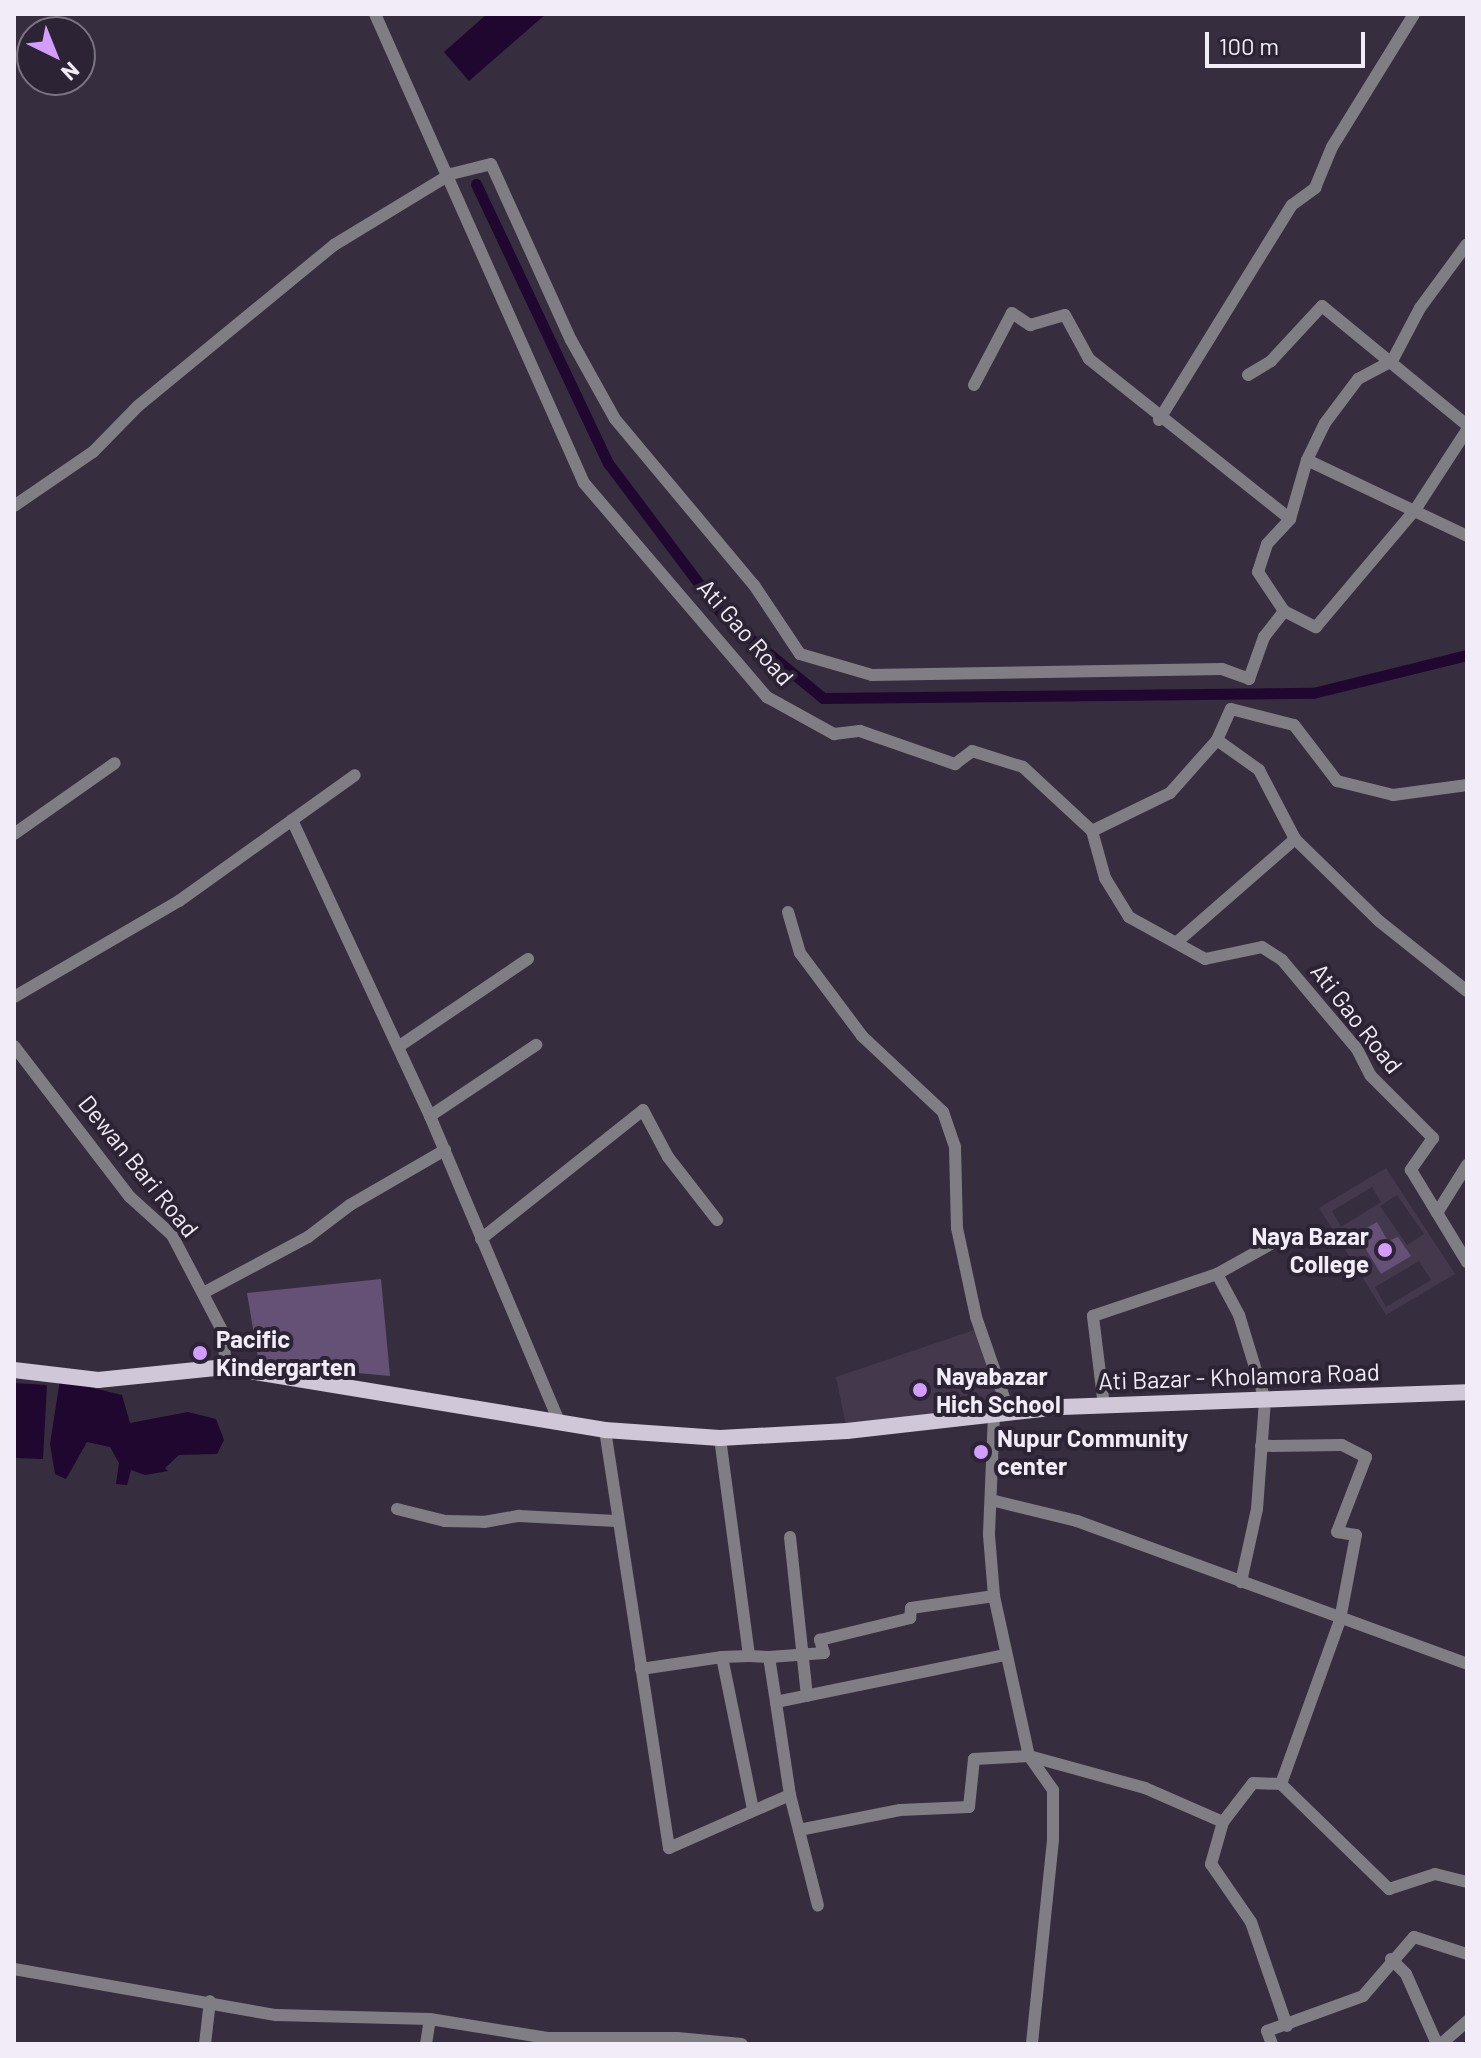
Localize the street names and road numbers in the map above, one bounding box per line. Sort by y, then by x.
street label: Ati Gao Road [692,573,800,691]
street label: Ati Gao Road [1305,957,1409,1079]
street label: Dewan Bari Road [73,1089,205,1243]
street label: Ati Bazar - Kholamora Road [1098,1357,1380,1395]

